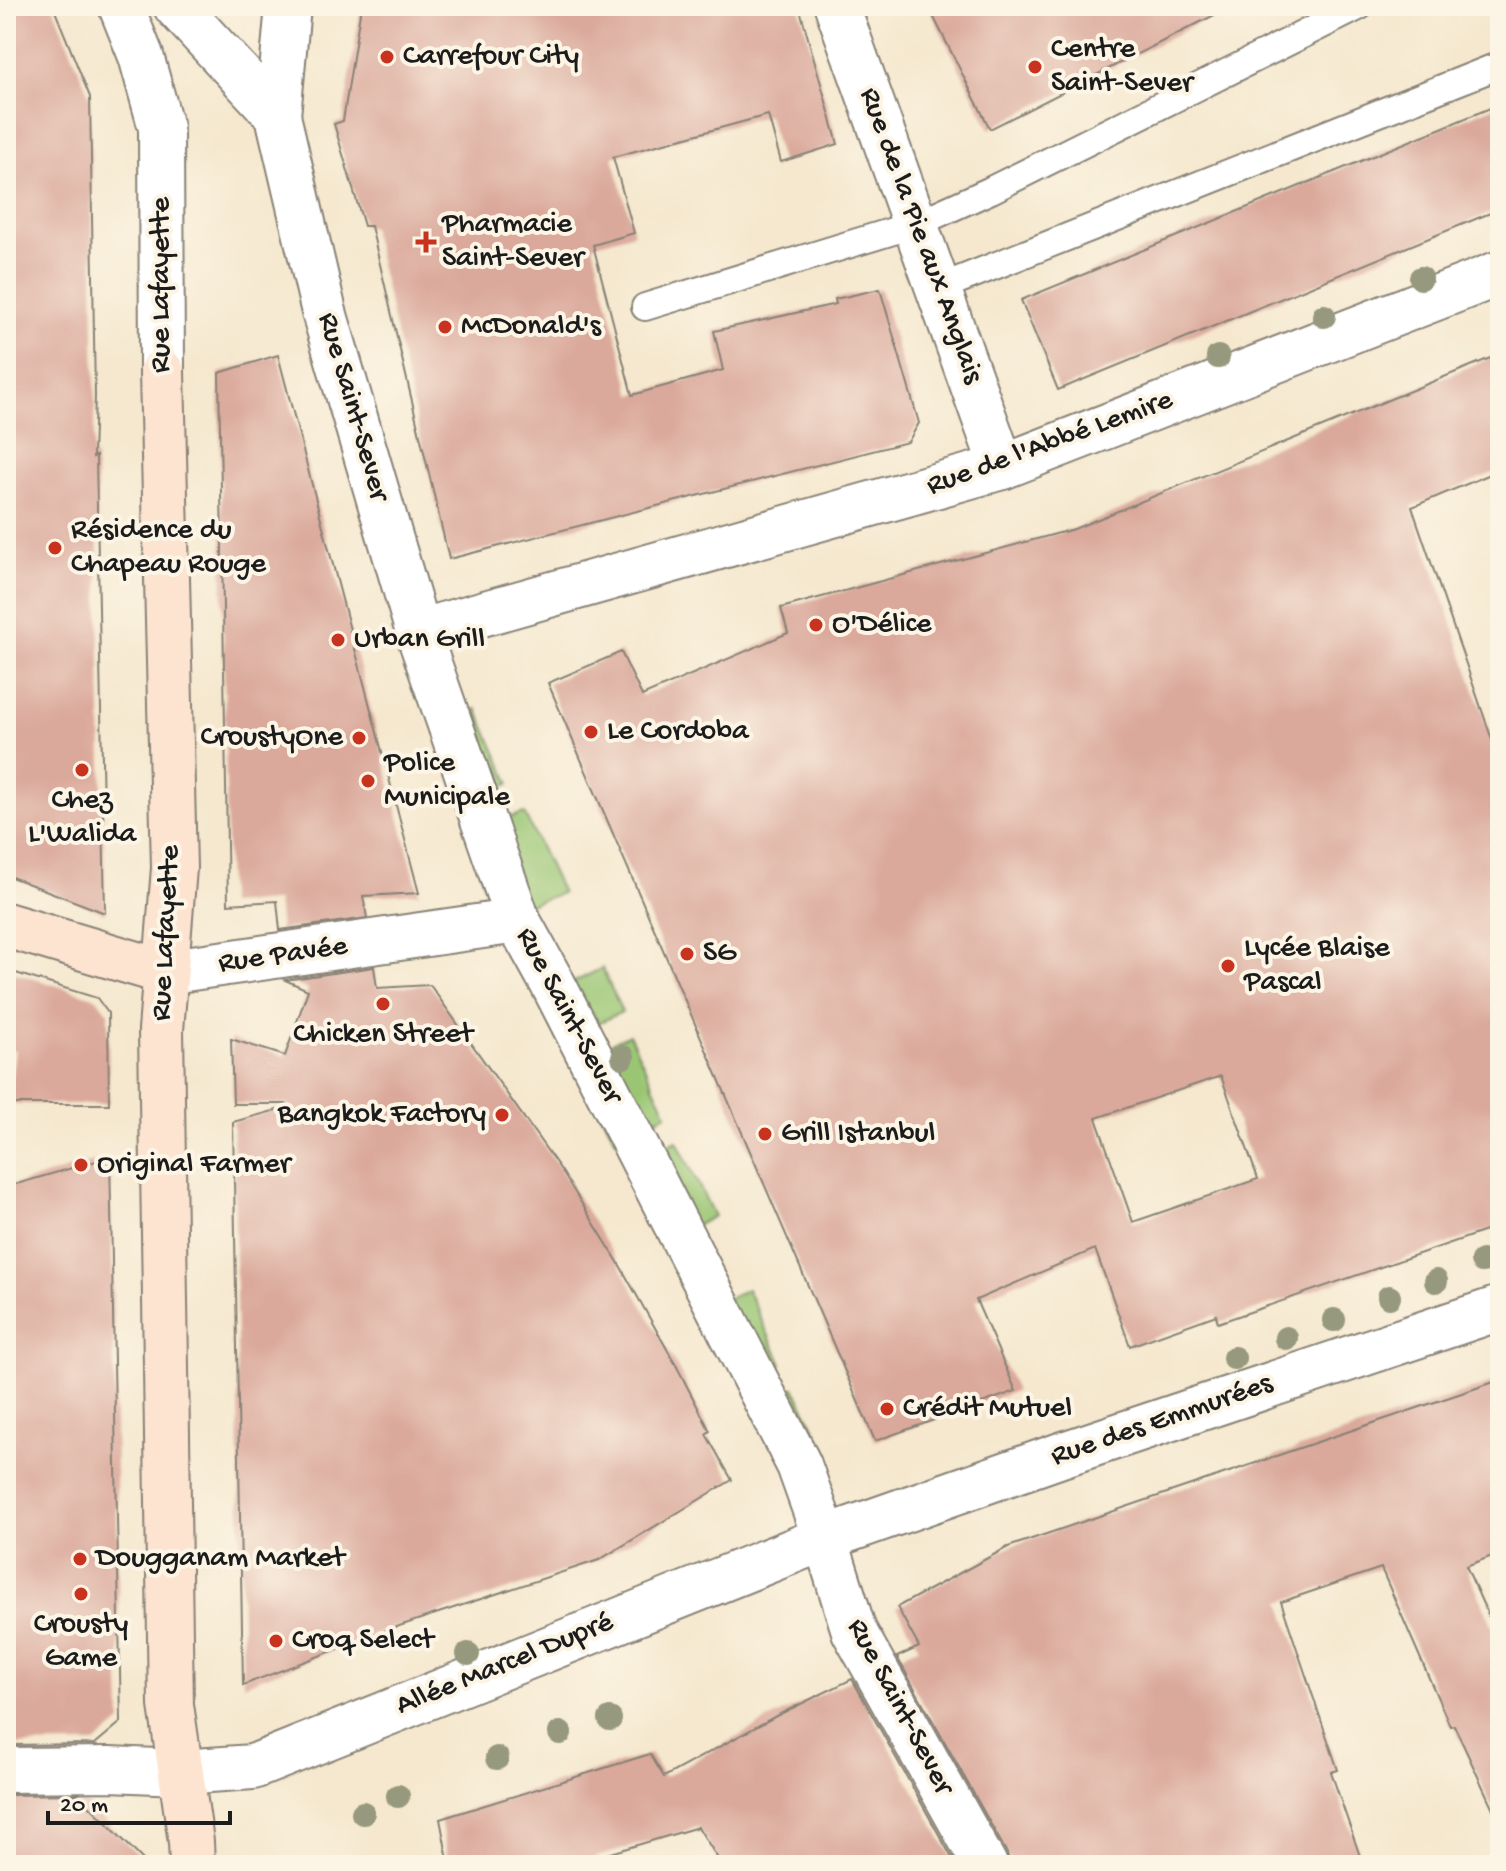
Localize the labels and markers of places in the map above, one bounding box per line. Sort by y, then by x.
place label: Centre Saint-Sever [1051,33,1195,102]
place label: Carrefour City [403,40,579,75]
marker: Carrefour City [378,48,396,66]
marker: Centre Saint-Sever [1026,58,1044,76]
place label: Pharmacie Saint-Sever [441,208,586,277]
marker: Pharmacie Saint-Sever [417,233,435,251]
place label: McDonald's [461,310,602,345]
marker: McDonald's [436,318,454,336]
place label: Résidence du Chapeau Rouge [71,514,267,583]
marker: Résidence du Chapeau Rouge [46,539,64,557]
place label: O'Délice [832,608,932,643]
marker: O'Délice [807,616,825,634]
place label: Urban Grill [354,623,485,658]
marker: Urban Grill [329,631,347,649]
place label: Le Cordoba [607,715,750,750]
place label: CroustyOne [201,721,344,756]
marker: Le Cordoba [582,723,600,741]
marker: CroustyOne [350,729,368,747]
place label: Police Municipale [383,747,510,816]
marker: Chez L'Walida [73,761,91,779]
marker: Police Municipale [359,772,377,790]
place label: Chez L'Walida [28,784,137,853]
place label: Lycée Blaise Pascal [1243,932,1390,1001]
place label: SG [703,937,737,972]
marker: SG [678,945,696,963]
marker: Lycée Blaise Pascal [1219,957,1237,975]
marker: Chicken Street [374,995,392,1013]
place label: Chicken Street [293,1018,475,1053]
place label: Bangkok Factory [277,1098,486,1133]
marker: Bangkok Factory [493,1106,511,1124]
place label: Grill Istanbul [781,1117,935,1152]
marker: Grill Istanbul [756,1125,774,1143]
place label: Original Farmer [97,1148,293,1183]
marker: Original Farmer [72,1156,90,1174]
place label: Crédit Mutuel [903,1392,1072,1427]
marker: Crédit Mutuel [878,1400,896,1418]
place label: Dougganam Market [94,1542,347,1577]
marker: Dougganam Market [71,1550,89,1568]
marker: Crousty Game [72,1585,90,1603]
place label: Crousty Game [34,1608,129,1677]
place label: Croq Select [292,1624,436,1659]
marker: Croq Select [267,1632,285,1650]

